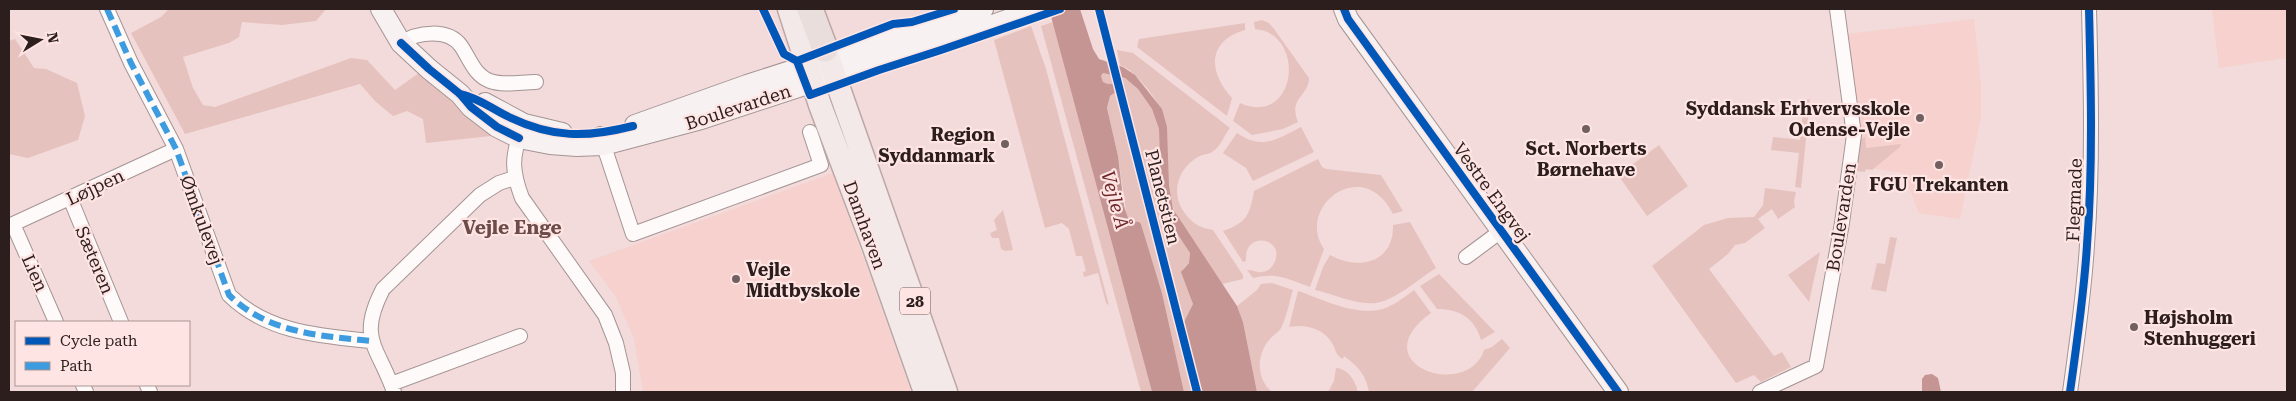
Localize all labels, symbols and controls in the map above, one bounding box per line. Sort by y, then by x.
north arrow [15,15,65,65]
text: N [44,31,62,45]
street label: Boulevarden [683,80,794,134]
place label: Syddansk Erhvervsskole Odense-Vejle [1686,98,1910,140]
marker: Syddansk Erhvervsskole Odense-Vejle [1914,112,1926,124]
marker: Sct. Norberts Børnehave [1580,123,1592,135]
place label: Region Syddanmark [878,124,996,166]
marker: Region Syddanmark [999,138,1011,150]
street label: Vestre Engvej [1449,138,1535,246]
place label: Sct. Norberts Børnehave [1526,138,1646,180]
street label: Planetstien [1141,147,1185,247]
street label: Flegmade [2062,158,2086,242]
marker: FGU Trekanten [1933,159,1945,171]
street label: Boulevarden [1822,161,1860,273]
street label: Løjpen [63,164,128,209]
water label: Vejle Å [1096,168,1135,232]
street label: Ømkulevej [176,172,228,268]
place label: FGU Trekanten [1869,174,2009,195]
street label: Damhaven [839,178,891,272]
district label: Vejle Enge [462,216,562,239]
street label: Sæteren [71,223,119,297]
street label: Lien [18,251,53,295]
place label: Vejle Midtbyskole [746,259,861,301]
marker: Vejle Midtbyskole [730,273,742,285]
road number: 28 [900,288,930,314]
place label: Højsholm Stenhuggeri [2144,307,2256,349]
legend [15,321,190,386]
marker: Højsholm Stenhuggeri [2128,321,2140,333]
text: Cycle path [60,332,138,350]
text: Path [60,357,93,375]

